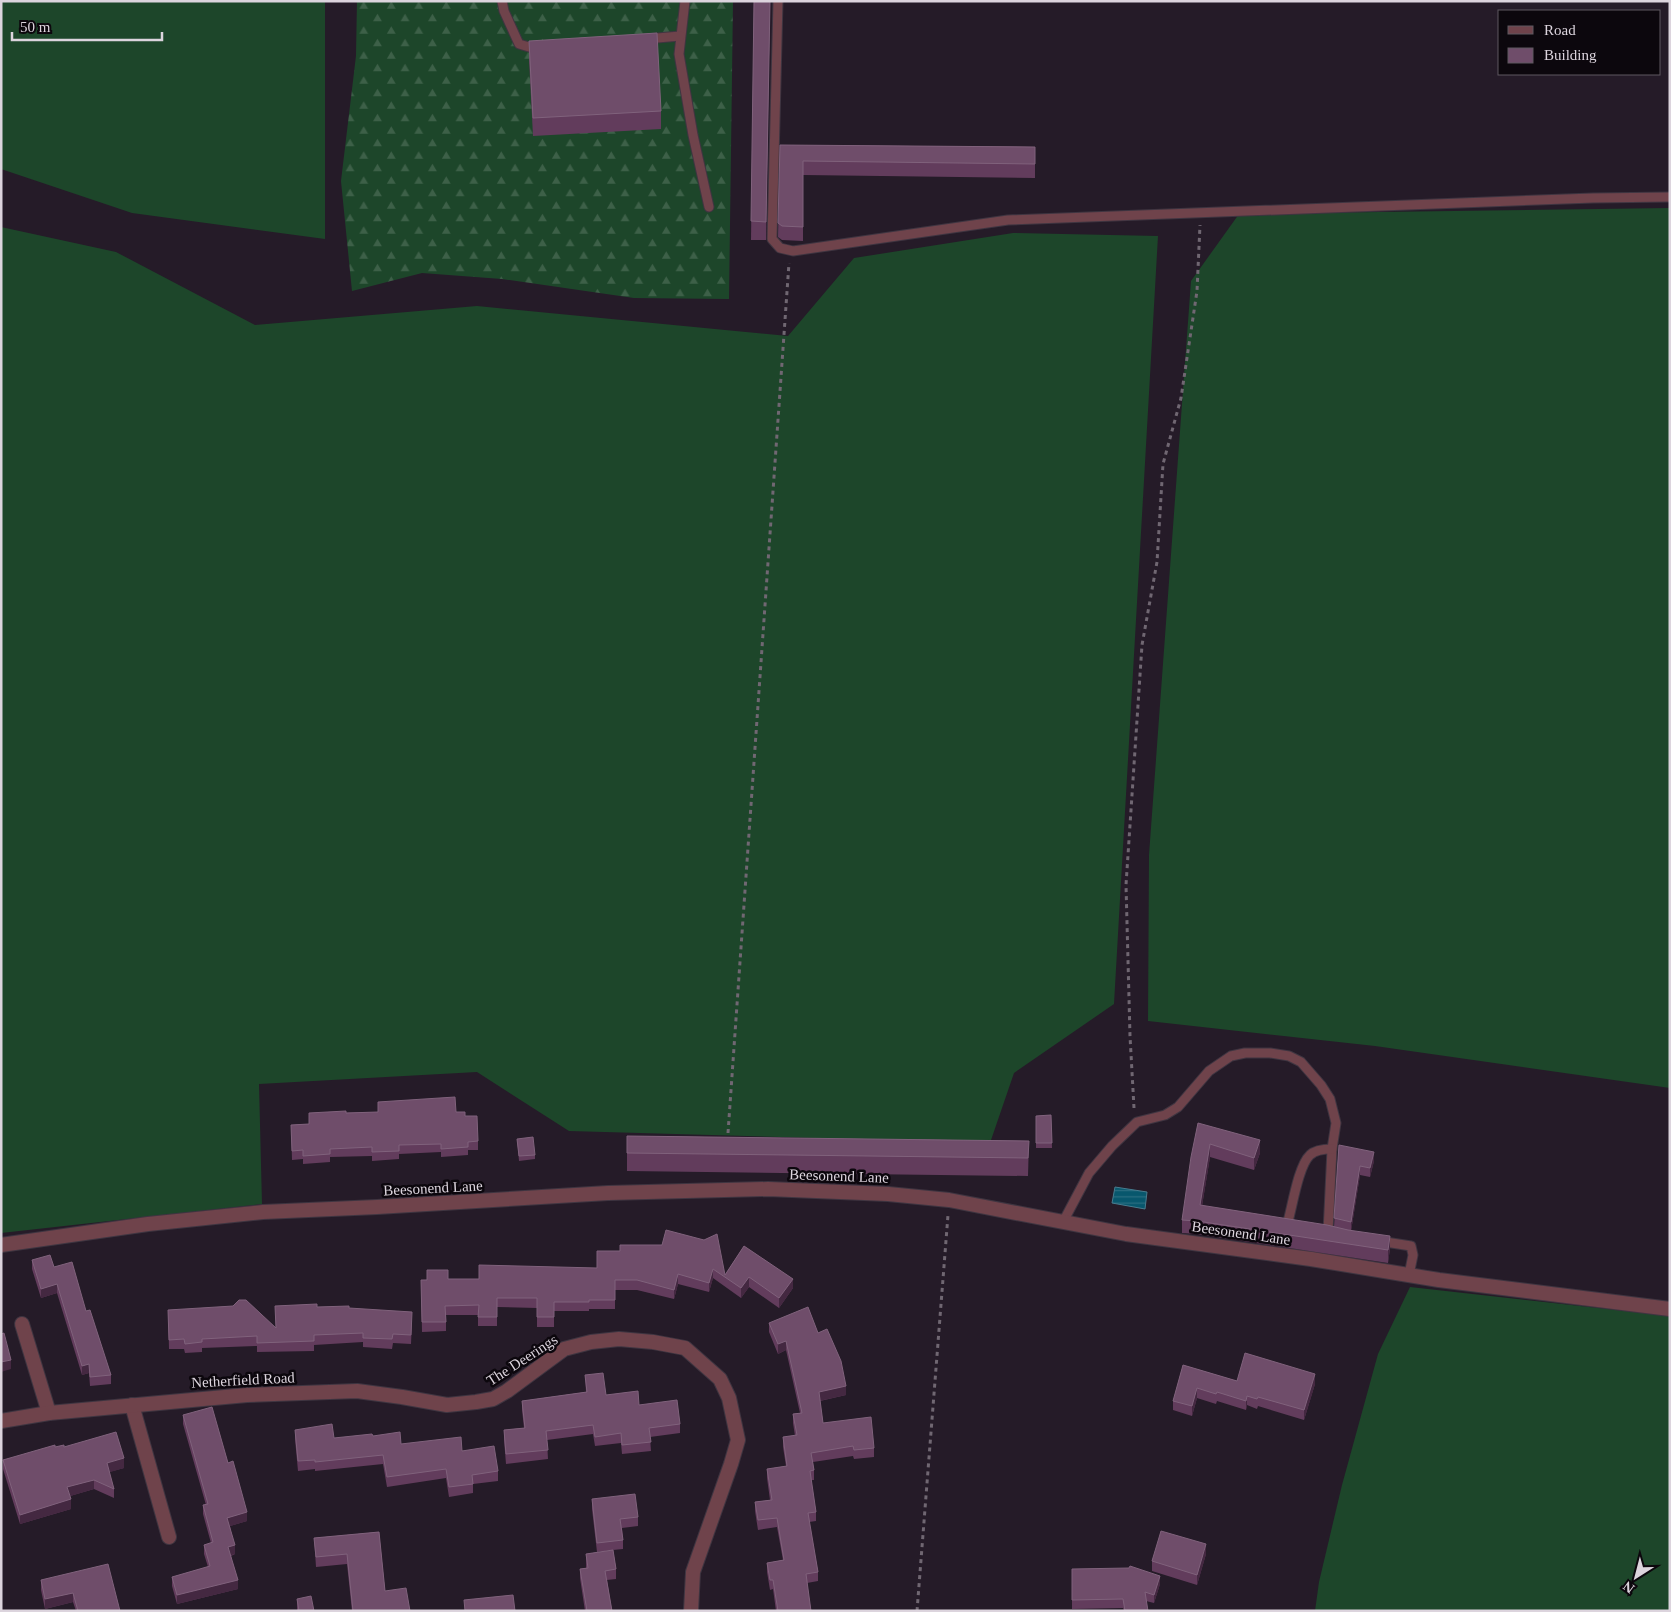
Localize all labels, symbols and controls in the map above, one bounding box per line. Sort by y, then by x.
scale bar [12,10,162,42]
legend [1498,10,1661,75]
text: 50 m [20,19,51,35]
text: Road [1544,22,1576,38]
text: Building [1544,47,1597,63]
street label: Beesonend Lane [789,1166,889,1186]
street label: Beesonend Lane [383,1177,483,1199]
street label: Beesonend Lane [1191,1218,1292,1248]
street label: The Deerings [484,1331,561,1389]
street label: Netherfield Road [191,1369,296,1391]
north arrow [1611,1552,1661,1602]
text: N [1620,1578,1637,1596]

